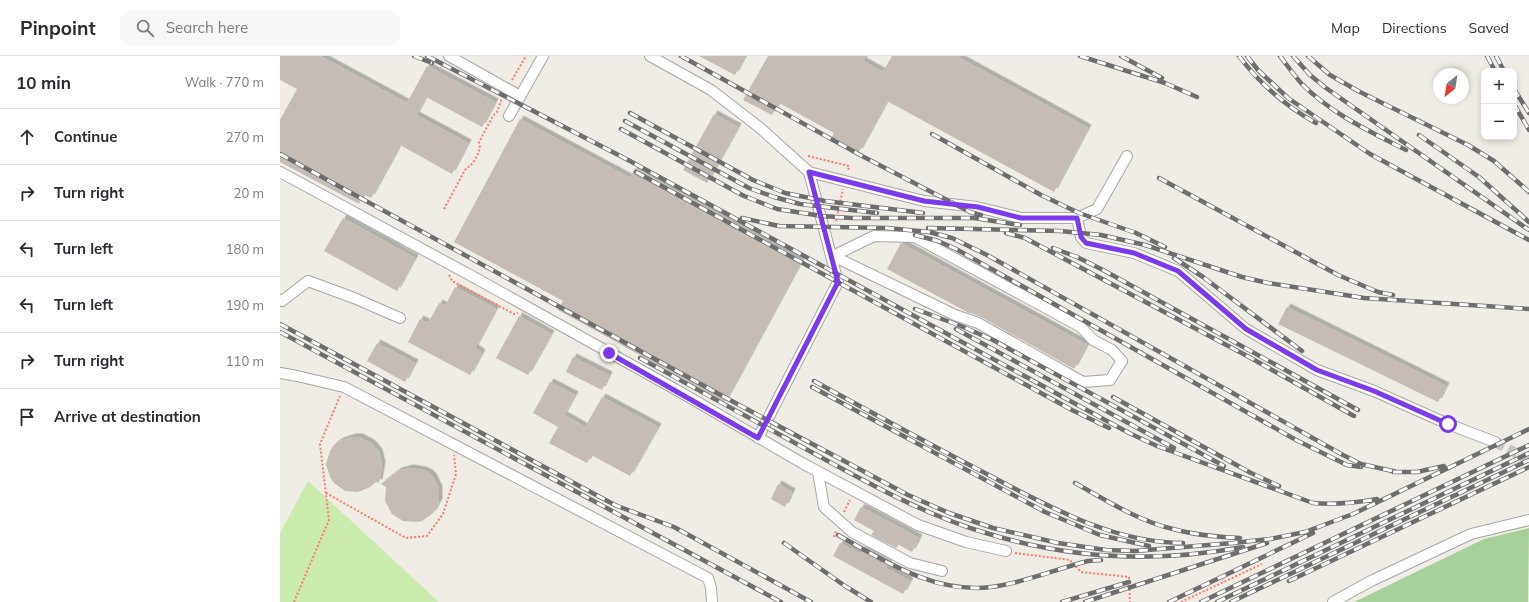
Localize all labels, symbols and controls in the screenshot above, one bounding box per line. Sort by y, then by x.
search box [120,10,400,46]
text: Pinpoint [20,16,96,40]
icon: search [134,17,156,39]
text: Search here [166,18,248,37]
text: Map [1331,19,1360,37]
text: Directions [1382,19,1447,37]
text: Saved [1469,19,1509,37]
north arrow [1433,68,1469,104]
map controls [1481,68,1517,140]
button: + [1481,68,1517,104]
text: 10 min [16,72,71,93]
text: Walk · 770 m [185,74,264,90]
button: − [1481,104,1517,140]
icon: ahead [16,126,38,148]
text: Continue [54,127,117,146]
text: 270 m [226,129,264,145]
icon: right [16,182,38,204]
text: Turn right [54,183,124,202]
text: 20 m [234,185,264,201]
icon: left [16,238,38,260]
text: Turn left [54,239,113,258]
text: 180 m [226,241,264,257]
icon: left [16,294,38,316]
text: Turn left [54,295,113,314]
text: 190 m [226,297,264,313]
route end [600,344,618,362]
icon: right [16,350,38,372]
text: Turn right [54,351,124,370]
text: 110 m [226,353,264,369]
icon: arrive [16,406,38,428]
text: Arrive at destination [54,407,201,426]
route start [1439,415,1457,433]

